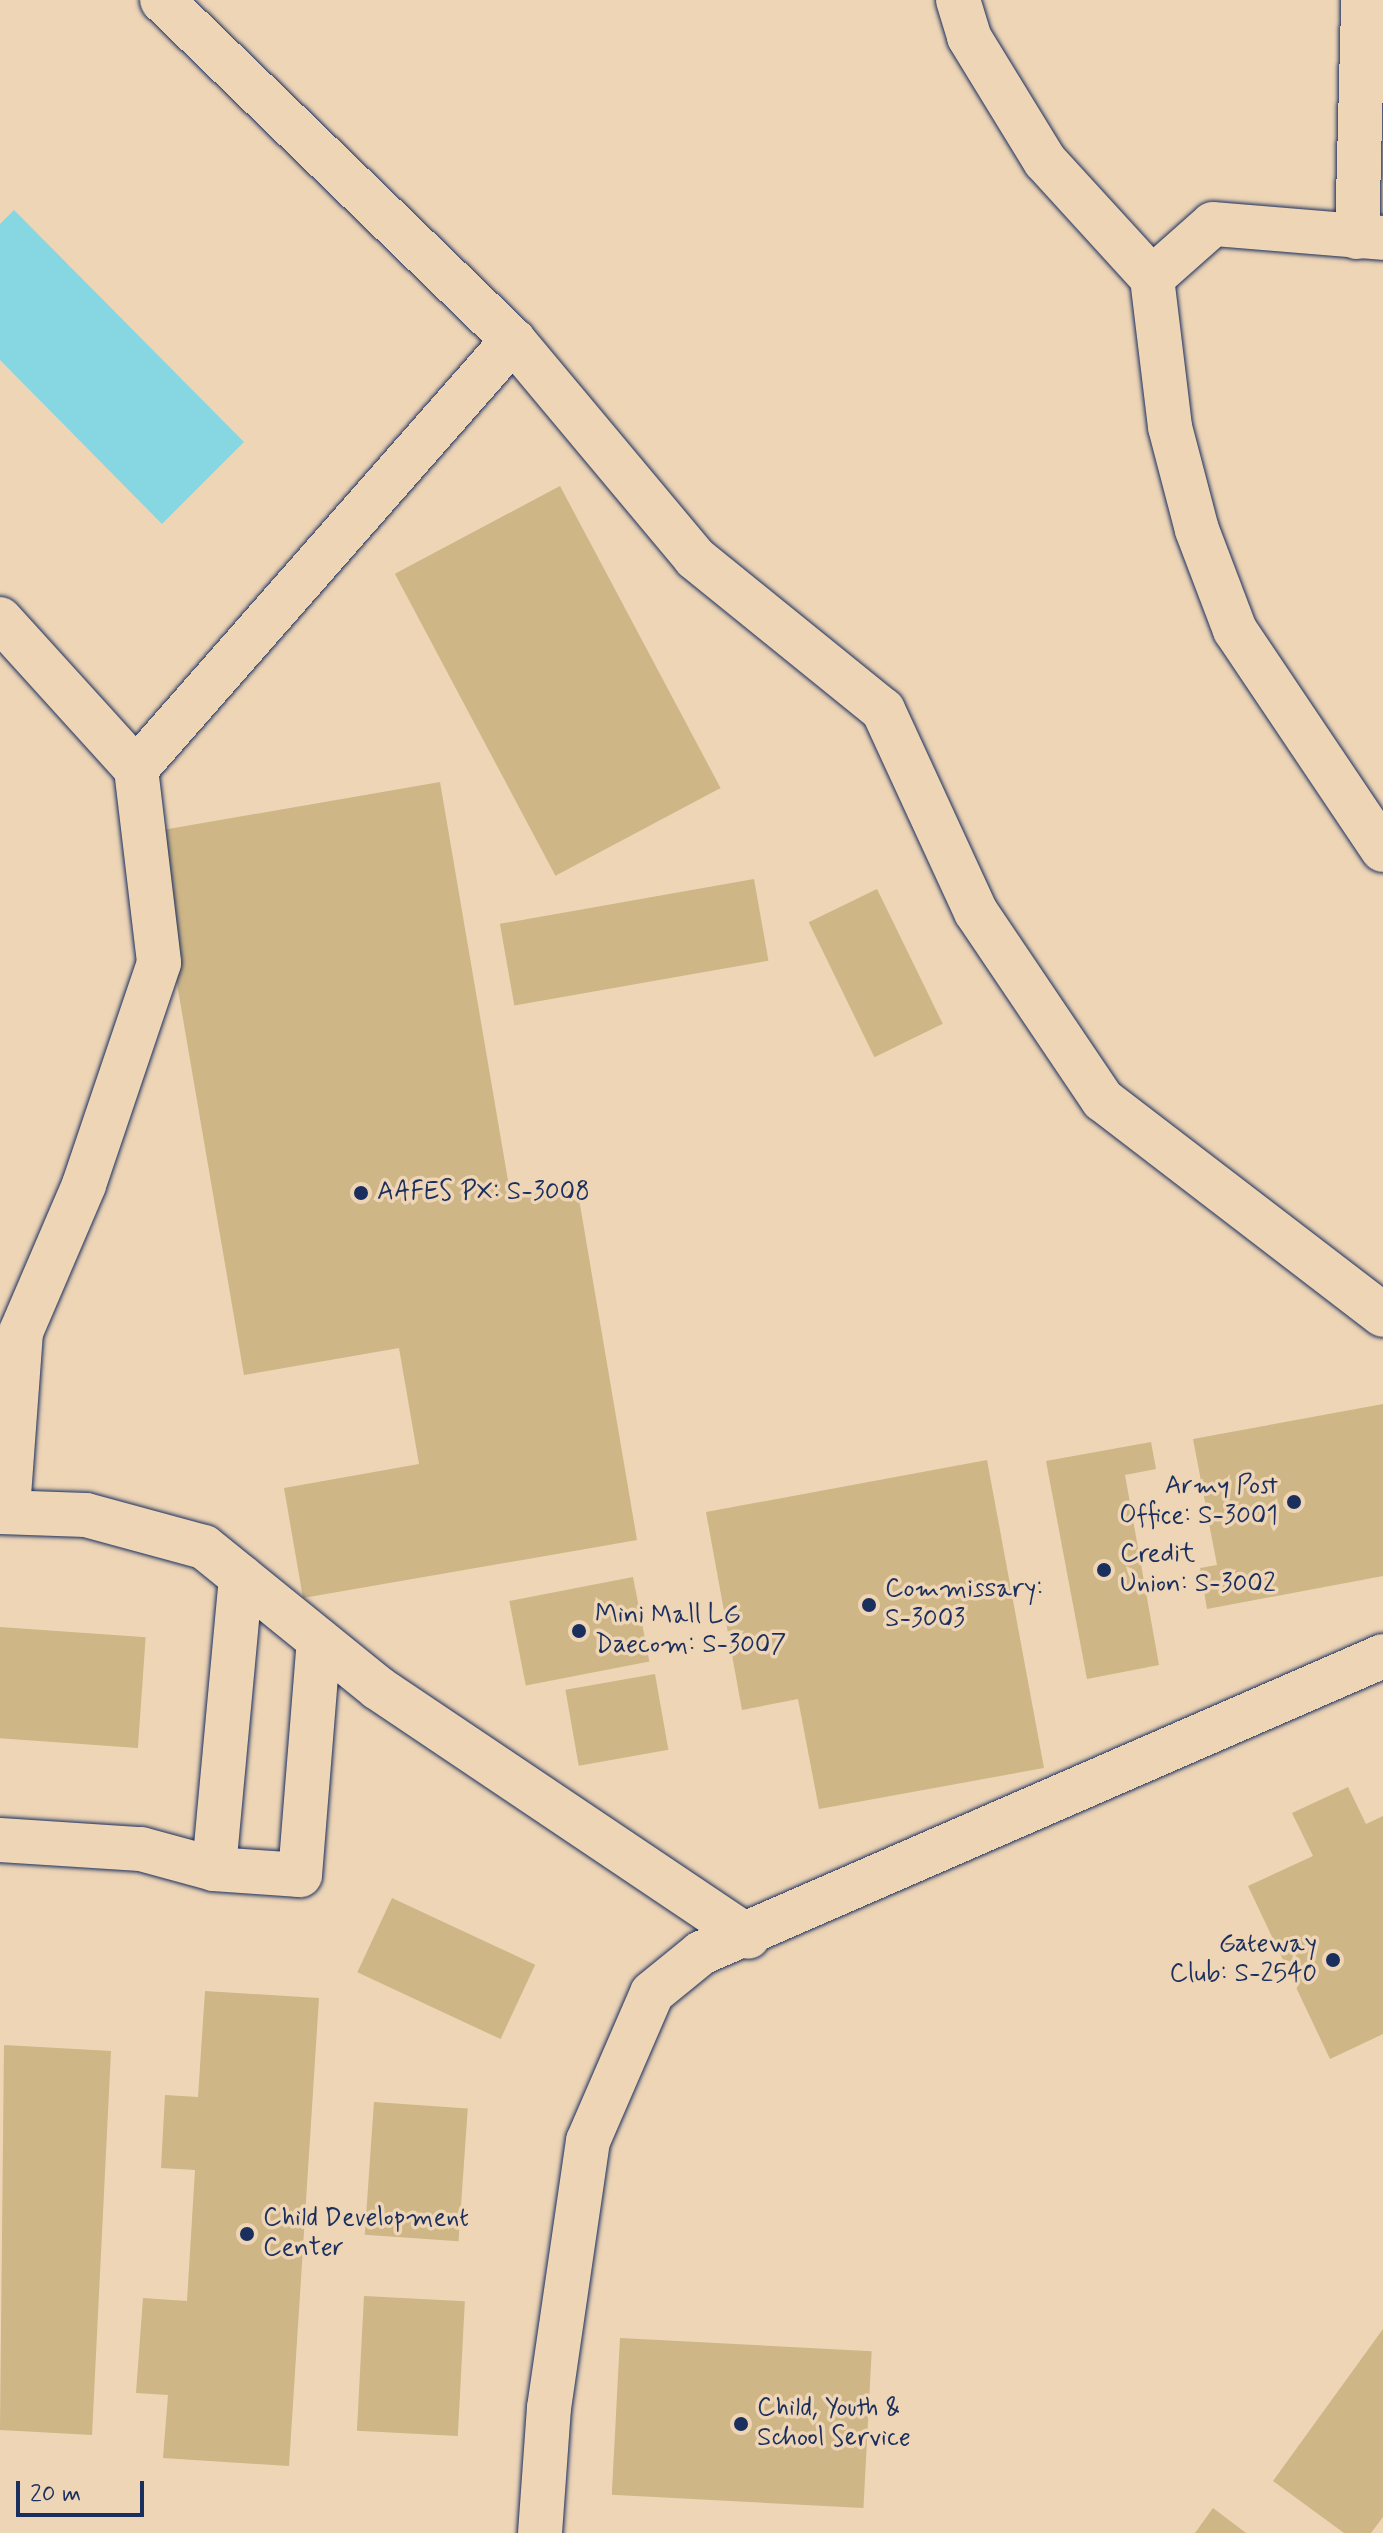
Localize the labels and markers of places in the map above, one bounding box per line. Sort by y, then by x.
place label: AAFES PX: S-3008 [377,1177,591,1209]
marker: AAFES PX: S-3008 [352,1184,370,1202]
place label: Army Post Office: S-3001 [1119,1471,1278,1532]
marker: Army Post Office: S-3001 [1285,1493,1303,1511]
place label: Credit Union: S-3002 [1120,1539,1276,1600]
marker: Credit Union: S-3002 [1095,1561,1113,1579]
place label: Commissary: S-3003 [885,1574,1043,1636]
marker: Commissary: S-3003 [860,1596,878,1614]
place label: Mini Mall LG Daecom: S-3007 [595,1600,786,1662]
marker: Mini Mall LG Daecom: S-3007 [570,1622,588,1640]
place label: Gateway Club: S-2540 [1169,1929,1317,1990]
marker: Gateway Club: S-2540 [1324,1951,1342,1969]
place label: Child Development Center [263,2203,477,2264]
marker: Child Development Center [238,2225,256,2243]
place label: Child, Youth & School Service [757,2393,909,2454]
marker: Child, Youth & School Service [732,2415,750,2433]

